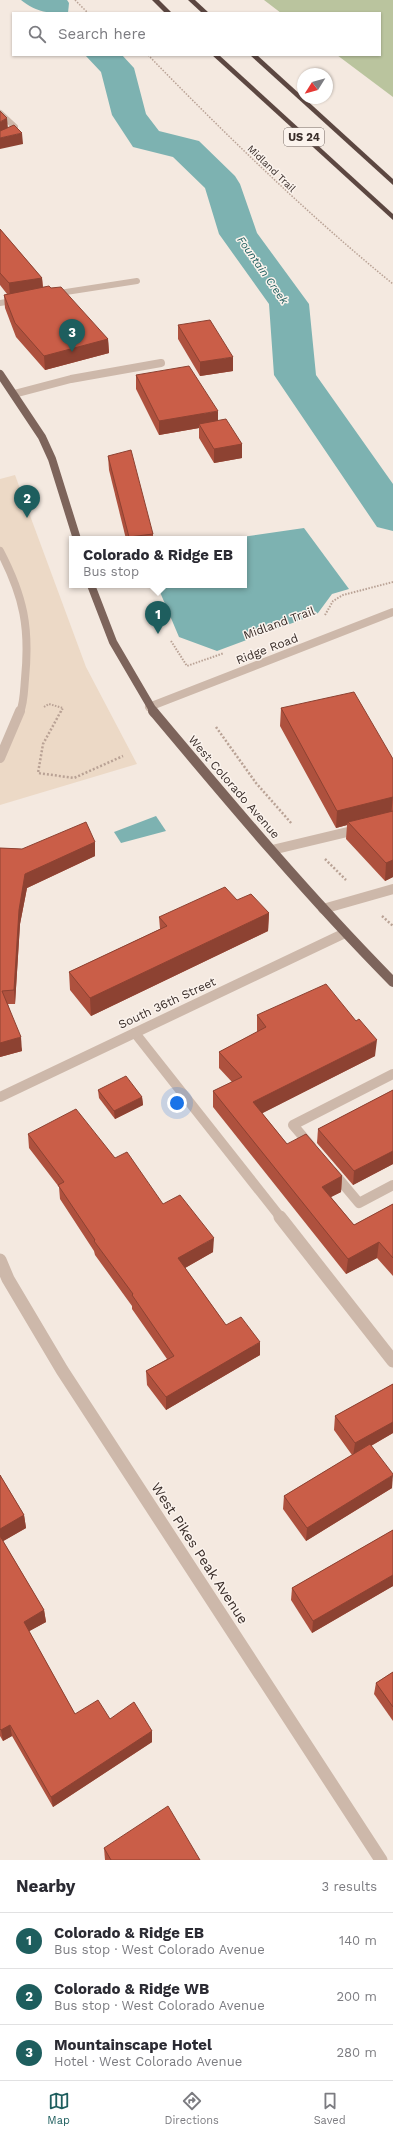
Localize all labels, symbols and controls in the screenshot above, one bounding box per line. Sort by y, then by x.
search box [12,12,381,56]
icon: search [26,23,48,45]
text: Search here [58,25,146,43]
north arrow [297,68,333,104]
road number: US 24 [284,128,324,146]
street label: Midland Trail [245,143,298,194]
water label: Fountain Creek [234,234,291,308]
pin: 3 [59,319,85,352]
pin: 2 [14,485,40,518]
popup [69,536,247,588]
text: Colorado & Ridge EB [83,546,233,564]
text: Bus stop [83,564,139,579]
pin: 1 [145,601,171,634]
street label: Midland Trail [241,603,317,642]
street label: Ridge Road [234,631,300,667]
street label: West Colorado Avenue [185,733,283,841]
street label: South 36th Street [116,974,218,1032]
your location [167,1093,187,1113]
street label: West Pikes Peak Avenue [148,1479,252,1627]
text: Nearby [16,1876,75,1896]
text: 3 results [322,1879,377,1894]
text: Colorado & Ridge EB [54,1924,204,1942]
text: 1 [26,1933,32,1948]
text: 140 m [339,1933,377,1948]
text: Bus stop · West Colorado Avenue [54,1942,265,1957]
text: Colorado & Ridge WB [54,1980,209,1998]
text: 2 [25,1989,33,2004]
text: 200 m [336,1989,377,2004]
text: Bus stop · West Colorado Avenue [54,1998,265,2013]
text: Mountainscape Hotel [54,2036,212,2054]
text: 3 [25,2045,33,2060]
text: 280 m [337,2045,377,2060]
text: Hotel · West Colorado Avenue [54,2054,242,2069]
tab: Map [47,2090,70,2127]
tab: Directions [165,2090,219,2127]
tab: Saved [314,2090,346,2127]

